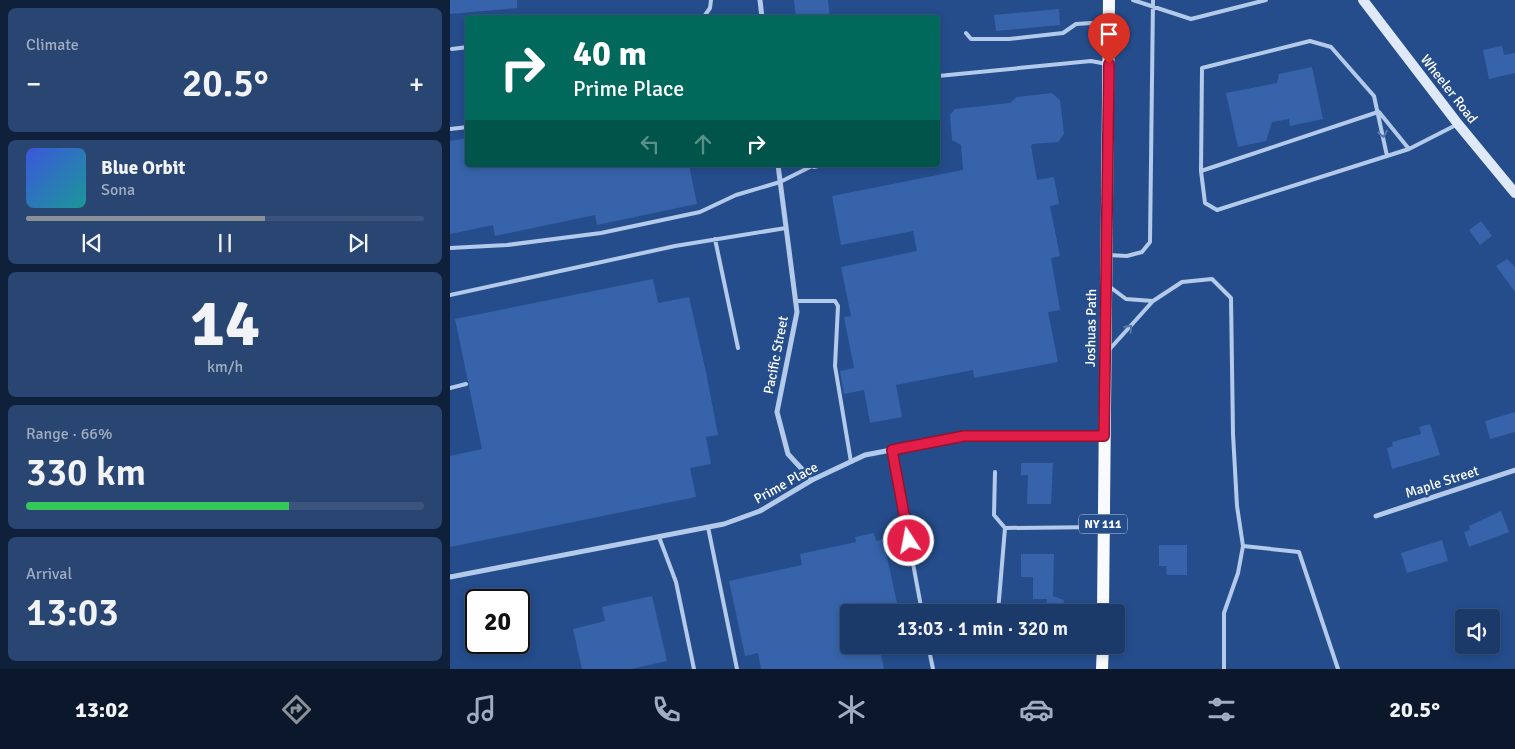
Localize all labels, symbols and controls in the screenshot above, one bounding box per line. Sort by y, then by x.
pin [1088,13,1130,64]
icon: arrive [1095,20,1123,48]
text: 40 m [573,32,647,75]
text: Climate [26,35,79,55]
icon: right [490,35,555,100]
street label: Wheeler Road [1417,51,1481,127]
text: 20.5° [182,60,268,107]
text: − [26,67,41,101]
text: + [409,67,424,101]
text: Prime Place [573,75,684,102]
one-way arrow [1377,129,1387,138]
icon: left [636,130,664,158]
icon: ahead [689,130,717,158]
icon: right [742,130,770,158]
text: Blue Orbit [101,156,185,180]
text: Sona [101,180,135,200]
icon: previous [78,229,106,257]
icon: pause [211,229,239,257]
icon: next [344,229,372,257]
text: 14 [190,284,260,364]
street label: Joshuas Path [1082,289,1100,367]
street label: Pacific Street [760,314,792,396]
one-way arrow [1123,324,1132,333]
text: km/h [207,357,243,377]
text: Range · 66% [26,424,112,444]
text: 330 km [26,449,146,496]
street label: Prime Place [751,458,821,508]
street label: Maple Street [1403,462,1481,502]
position arrow [882,514,934,566]
road number: NY 111 [1079,514,1127,534]
text: Arrival [26,564,72,584]
text: 13:03 [26,589,119,636]
speed limit sign: 20 [465,589,530,654]
map controls [1455,609,1500,654]
button: sound [1455,609,1500,654]
text: 13:03 · 1 min · 320 m [897,617,1068,641]
icon: directions [279,692,314,727]
icon: music [464,692,499,727]
icon: phone [649,692,684,727]
icon: climate [834,692,869,727]
icon: car [1019,692,1054,727]
icon: filters [1204,692,1239,727]
text: 13:02 [75,696,129,723]
text: 20.5° [1389,696,1440,723]

